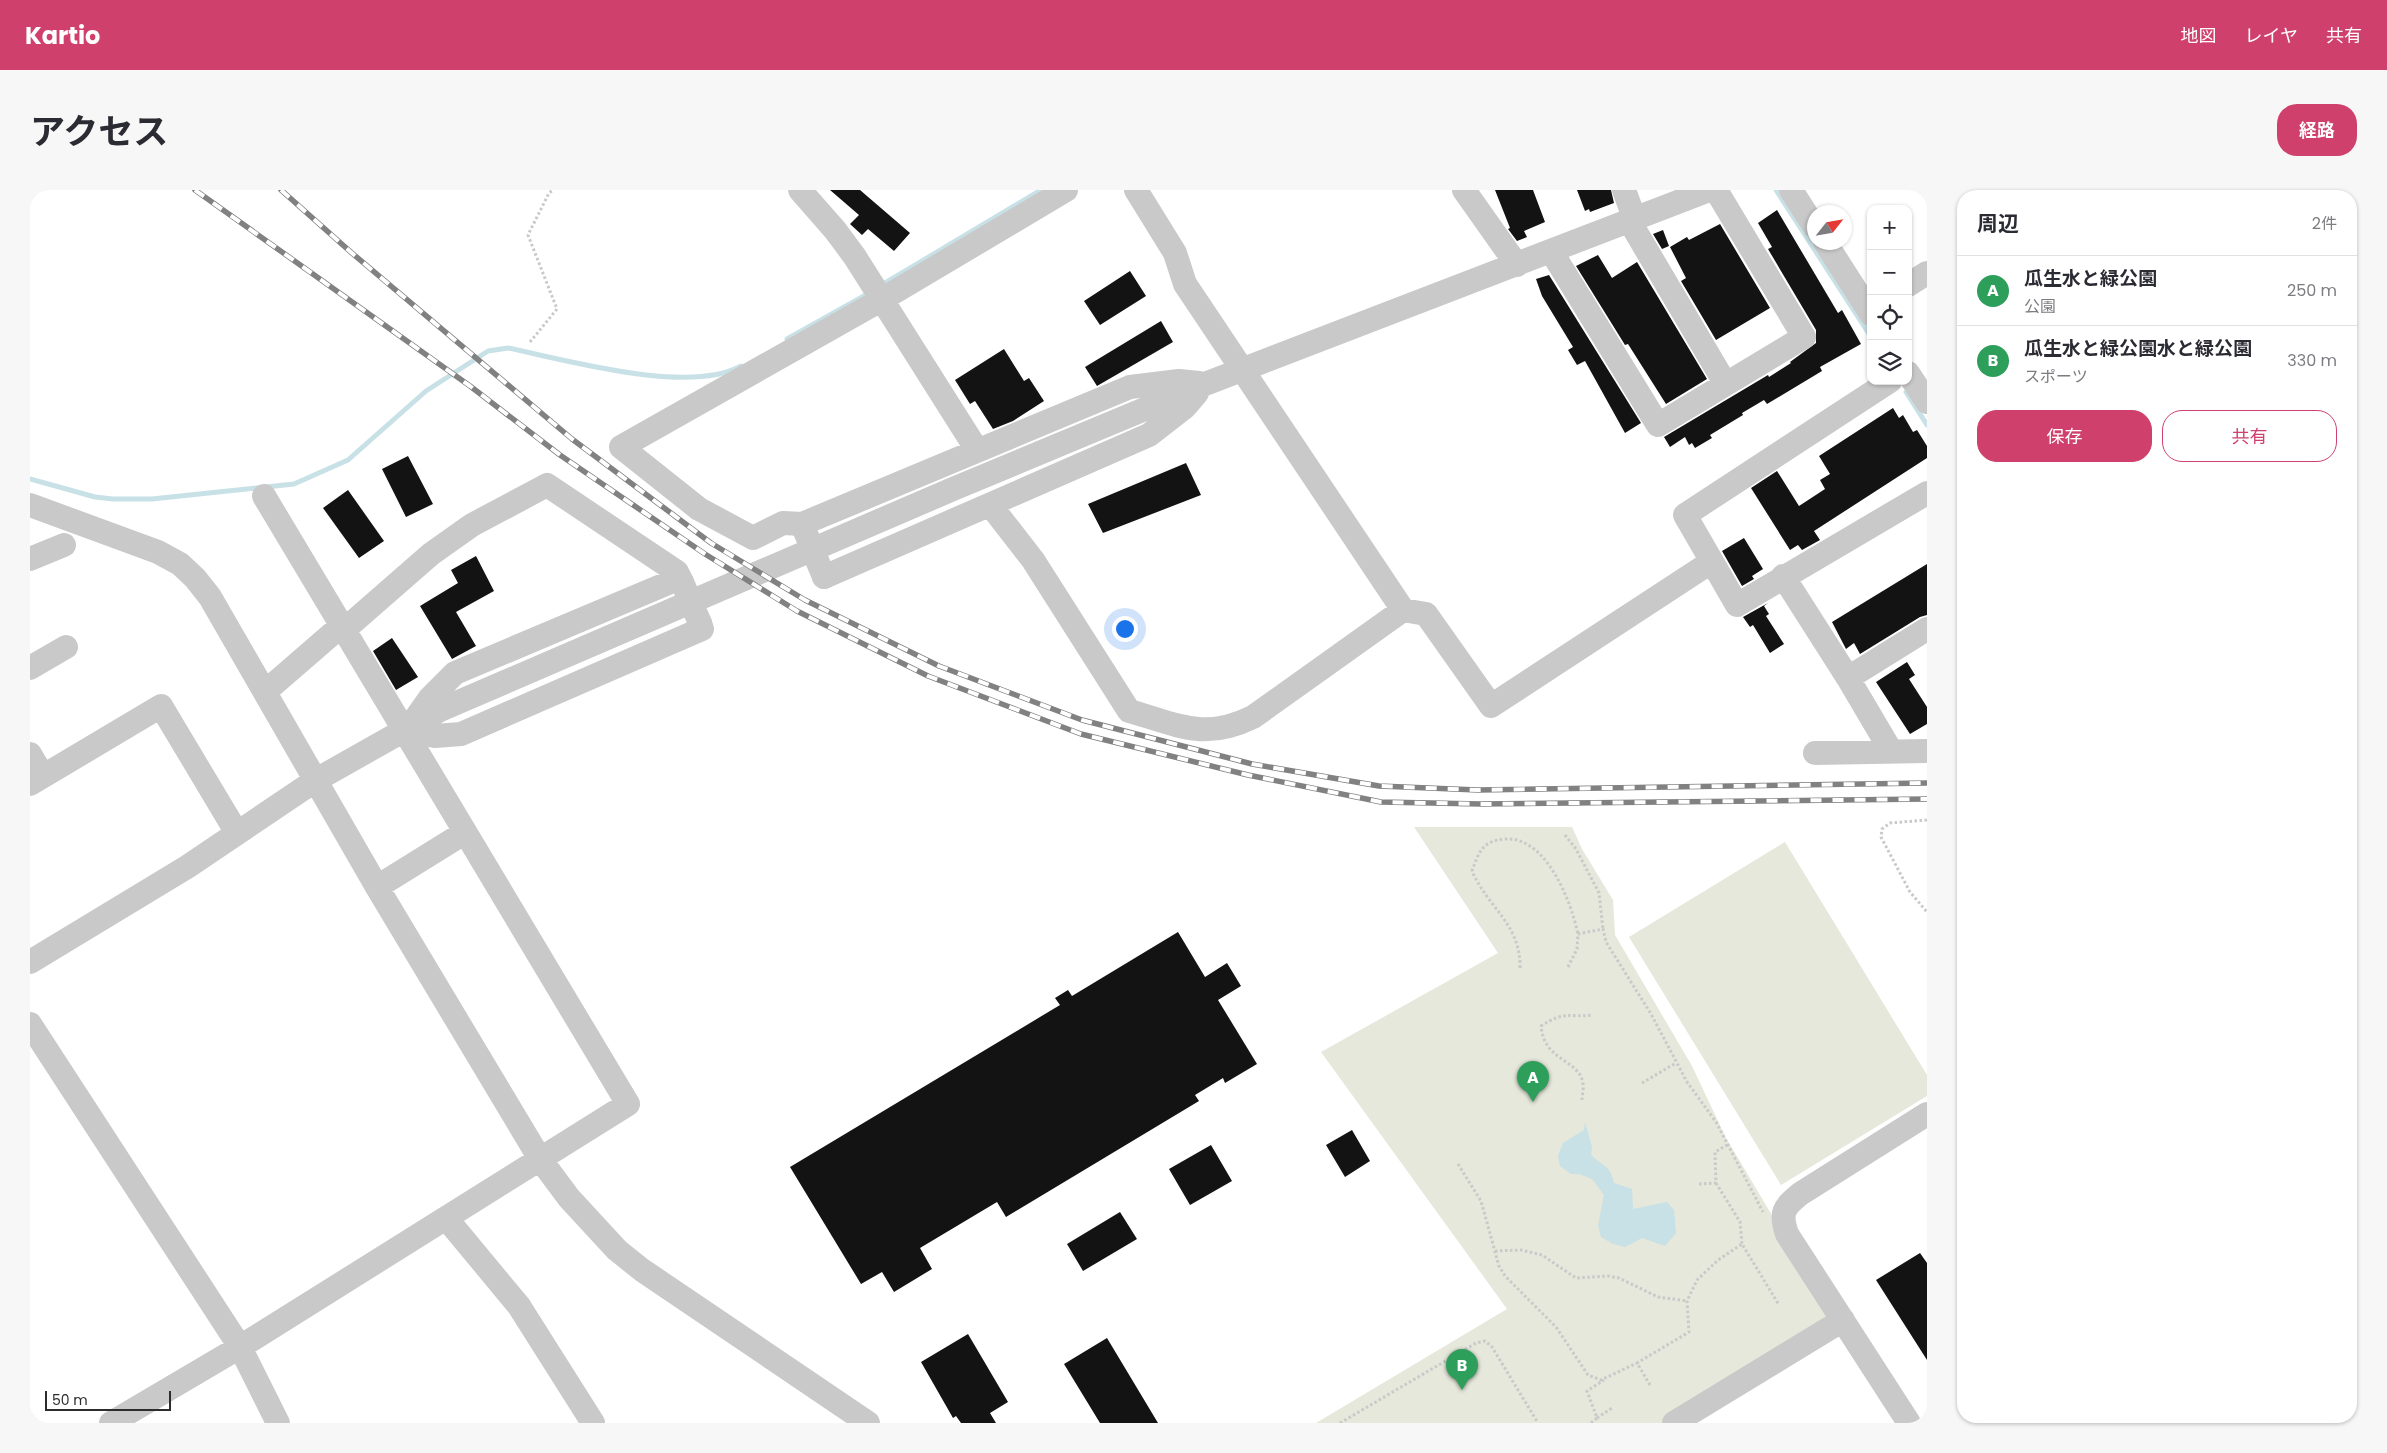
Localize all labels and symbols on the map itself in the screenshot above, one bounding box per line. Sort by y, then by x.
north arrow [1807,205,1852,250]
your location [1112,616,1138,642]
pin: A [1517,1061,1549,1102]
pin: B [1446,1349,1478,1390]
scale bar [45,1388,171,1411]

